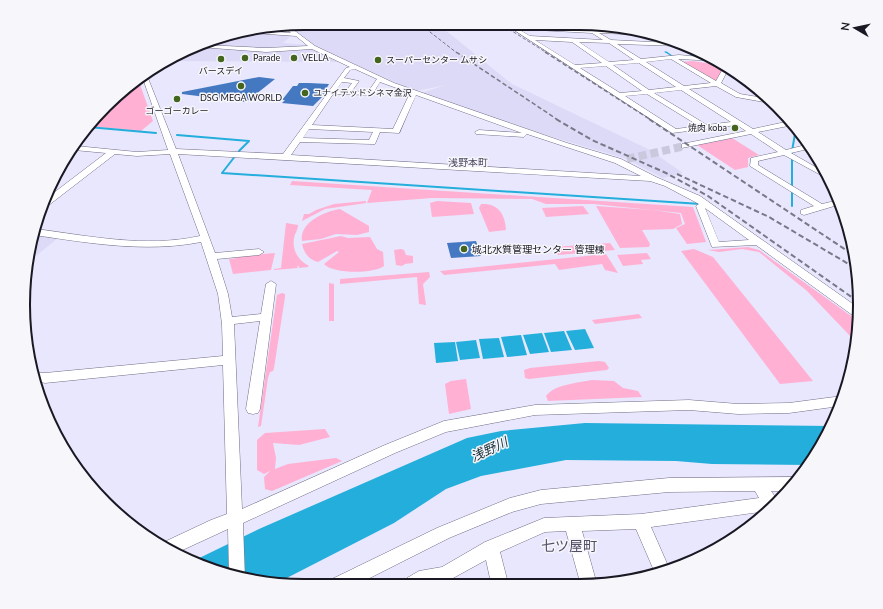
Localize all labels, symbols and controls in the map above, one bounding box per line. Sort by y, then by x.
north arrow [835,8,875,48]
text: N [838,21,852,32]
place label: Parade [253,52,280,63]
place label: VELLA [302,52,330,63]
marker: Parade [240,53,250,63]
marker: VELLA [289,53,299,63]
marker: バースデイ [216,54,226,64]
place label: スーパーセンター ムサシ [386,54,487,65]
marker: スーパーセンター ムサシ [373,55,383,65]
place label: バースデイ [199,65,243,76]
marker: DSG MEGA WORLD [236,81,246,91]
place label: ユナイテッドシネマ金沢 [313,87,412,98]
marker: ユナイテッドシネマ金沢 [300,88,310,98]
place label: DSG MEGA WORLD [200,92,282,103]
marker: ゴーゴーカレー [172,94,182,104]
place label: ゴーゴーカレー [145,105,209,116]
place label: 焼肉 koba [688,122,727,133]
marker: 焼肉 koba [730,123,740,133]
district label: 浅野本町 [448,156,488,168]
place label: 城北水質管理センター 管理棟 [472,243,605,255]
marker: 城北水質管理センター 管理棟 [459,244,469,254]
water label: 浅野川 [468,433,512,464]
district label: 七ツ屋町 [541,537,597,554]

